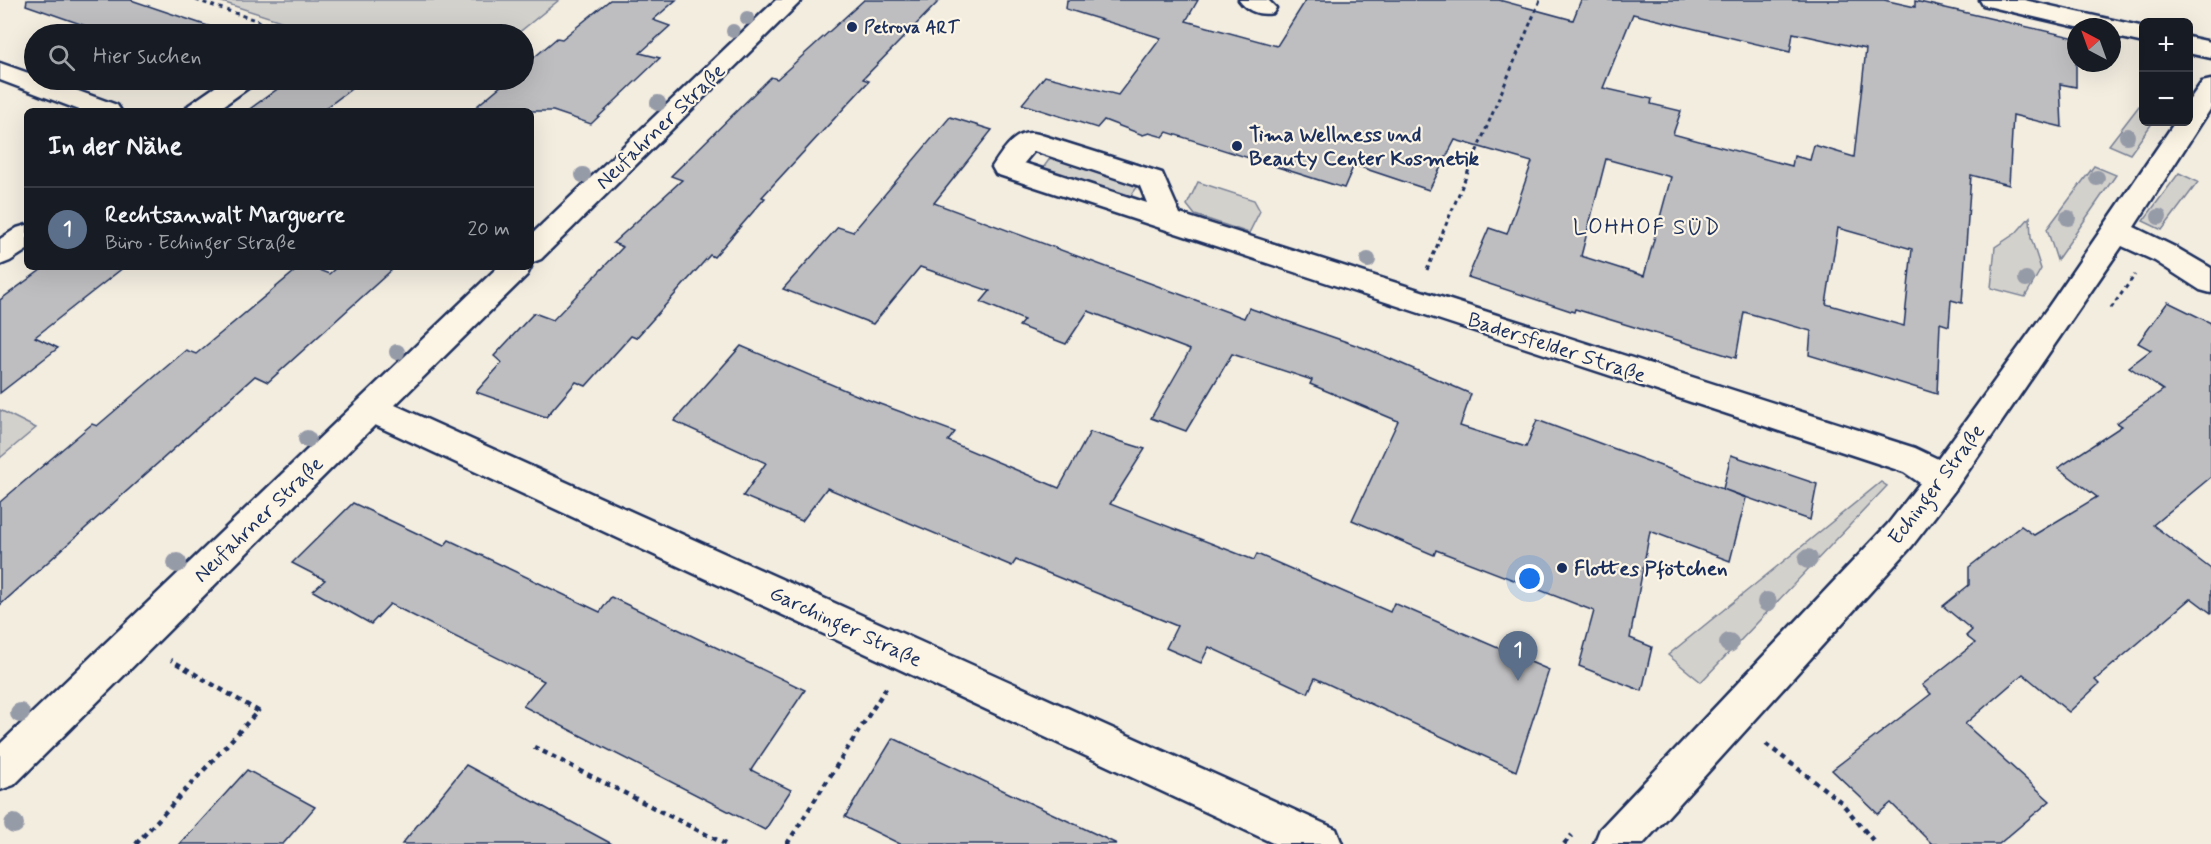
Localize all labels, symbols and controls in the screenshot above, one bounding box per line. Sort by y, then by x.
place label: Petrova ART [864,16,961,40]
north arrow [2067,18,2121,72]
map controls [2139,18,2193,126]
button: + [2139,18,2193,72]
marker: Petrova ART [845,20,859,34]
search box [24,24,534,90]
icon: search [45,41,78,74]
text: Hier suchen [93,43,202,71]
street label: Neufahrner Straße [590,58,732,196]
button: − [2139,72,2193,126]
place label: Tima Wellness und Beauty Center Kosmetik [1249,121,1479,173]
text: In der Nähe [48,130,182,164]
marker: Tima Wellness und Beauty Center Kosmetik [1230,139,1244,153]
text: Rechtsanwalt Marguerre [105,202,345,230]
district label: LOHHOF SÜD [1573,214,1721,242]
text: 1 [63,216,72,243]
text: 20 m [467,216,510,243]
text: Büro · Echinger Straße [105,230,296,257]
street label: Badersfelder Straße [1464,306,1649,390]
street label: Echinger Straße [1882,418,1993,552]
street label: Neufahrner Straße [188,451,330,589]
place label: Flottes Pfötchen [1574,555,1728,583]
marker: Flottes Pfötchen [1555,561,1569,575]
your location [1515,564,1544,593]
street label: Garchinger Straße [764,579,926,676]
pin: 1 [1498,632,1538,681]

